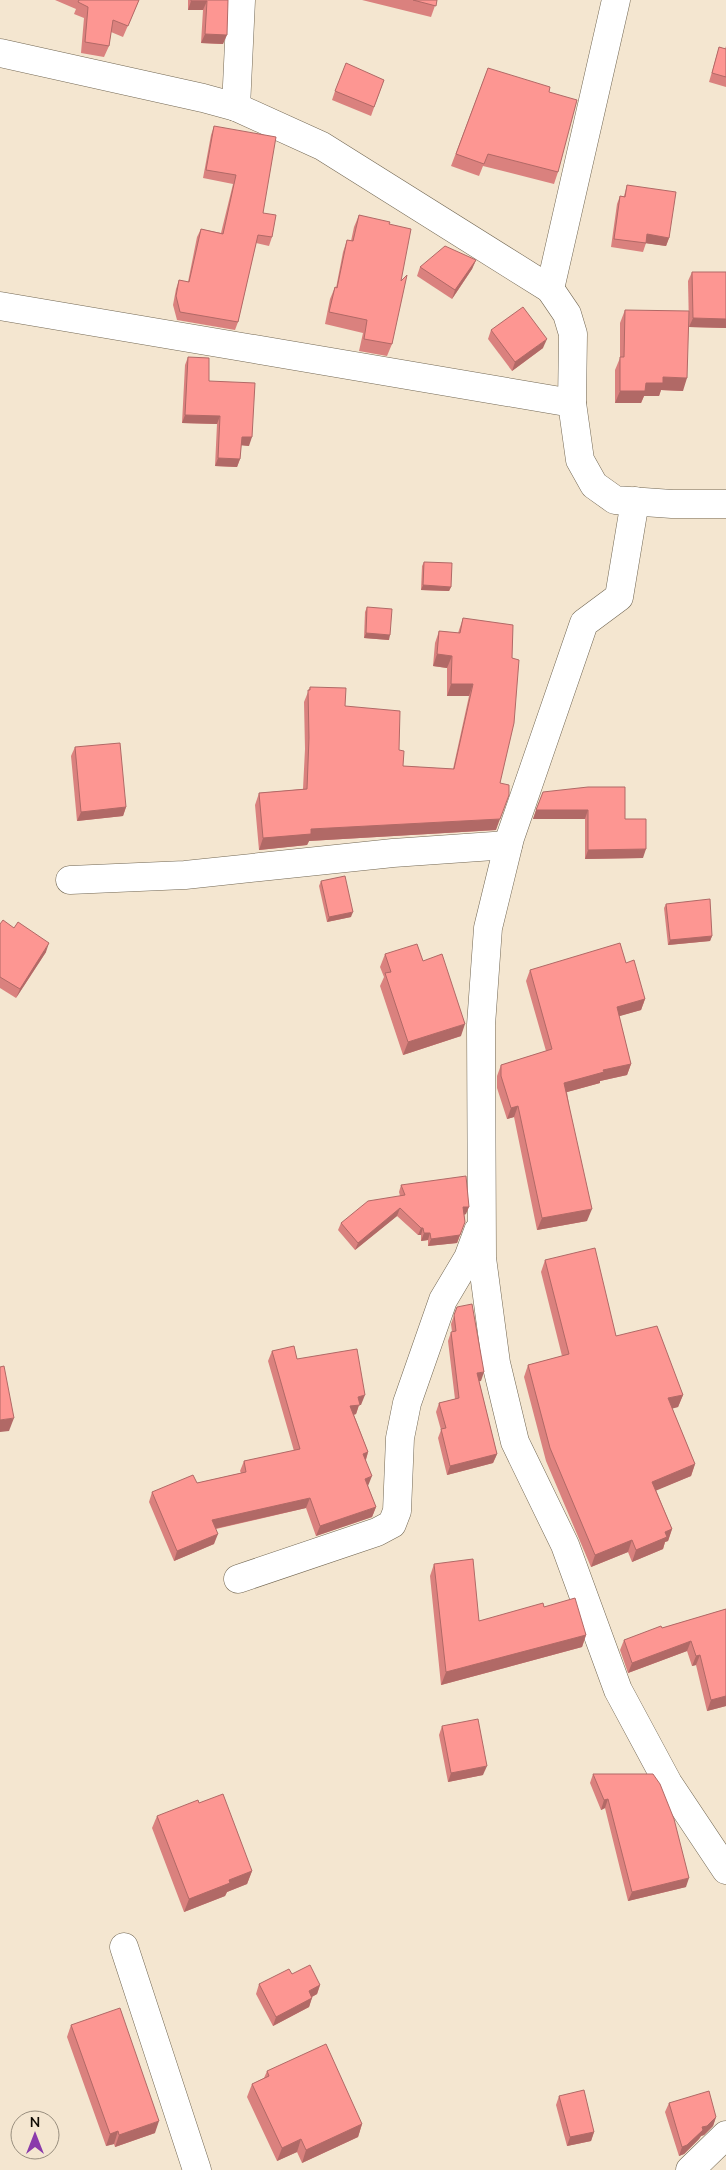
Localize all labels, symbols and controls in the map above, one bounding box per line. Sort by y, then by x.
north arrow [10,2110,60,2160]
text: N [30,2113,40,2132]

